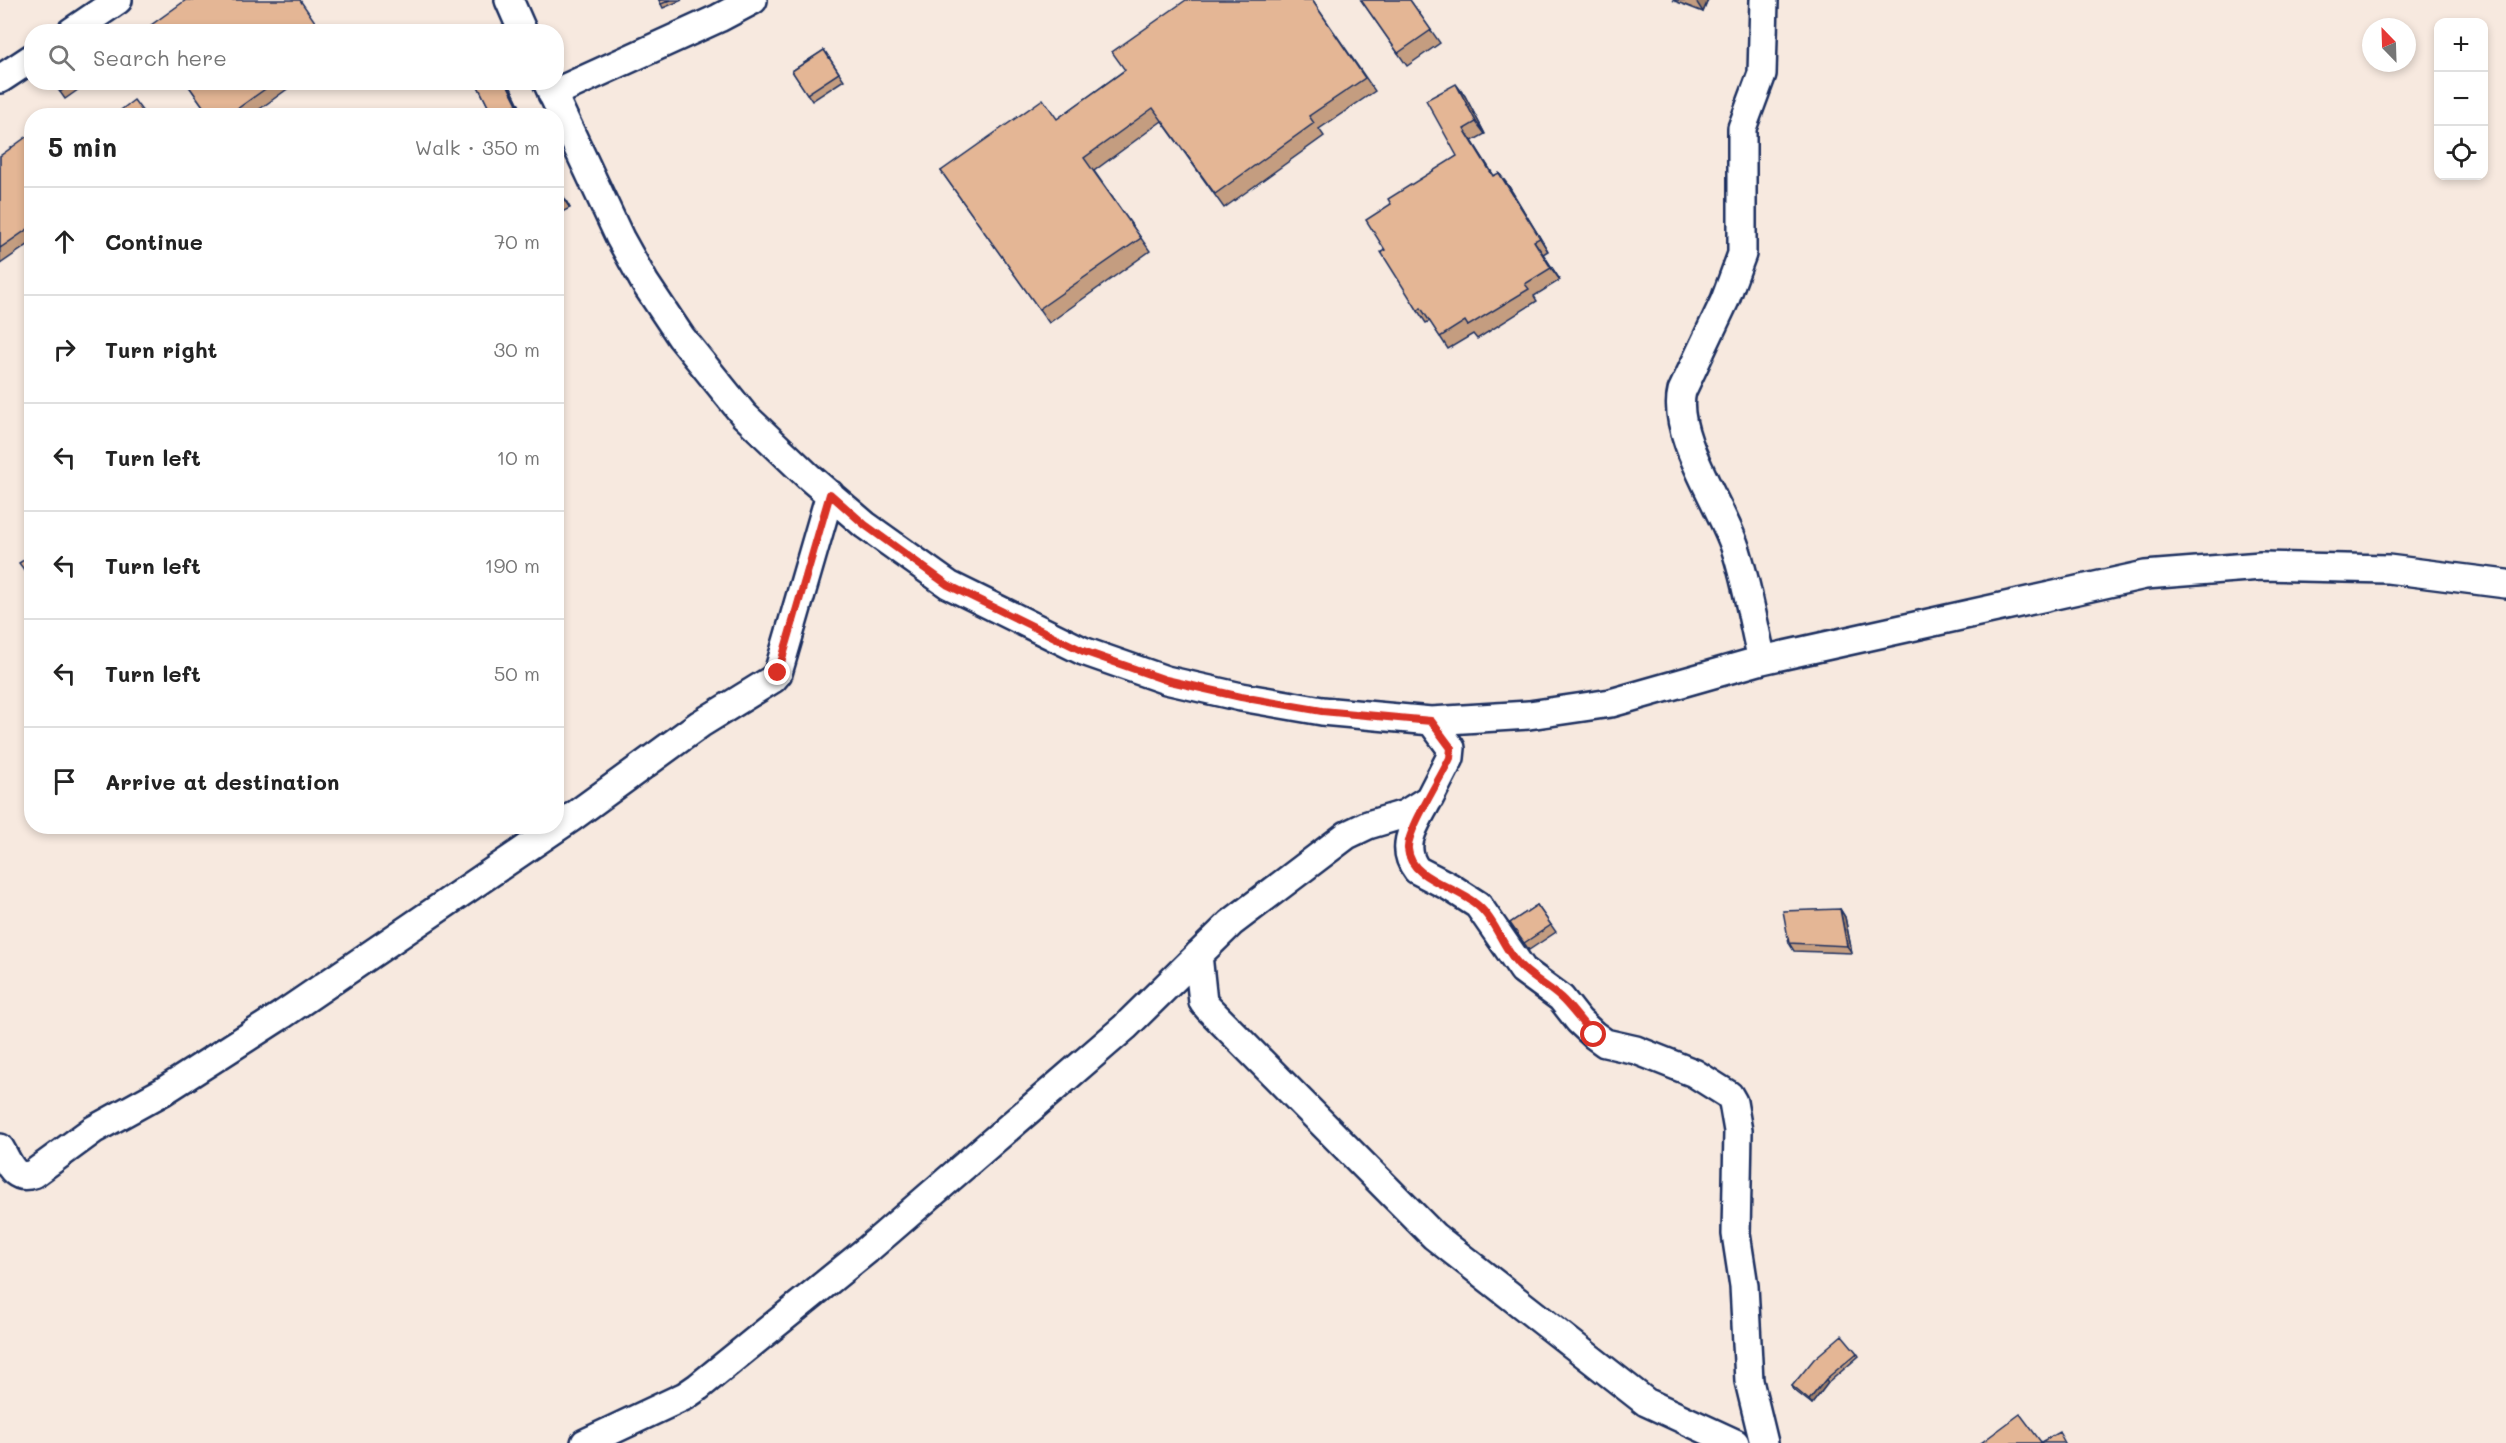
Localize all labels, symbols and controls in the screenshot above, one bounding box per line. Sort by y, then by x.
north arrow [2362,18,2416,72]
map controls [2434,18,2488,180]
button: + [2434,18,2488,72]
search box [24,24,564,90]
icon: search [45,41,78,74]
text: Search here [93,43,227,72]
button: − [2434,72,2488,126]
button: locate [2434,126,2488,180]
text: 5 min [48,130,117,164]
text: Walk · 350 m [415,134,540,160]
icon: ahead [48,225,81,258]
text: Continue [105,227,203,256]
text: 70 m [494,228,540,254]
icon: right [48,333,81,366]
text: Turn right [105,335,217,364]
text: 30 m [494,336,540,362]
icon: left [48,441,81,474]
text: Turn left [105,443,201,472]
text: 10 m [496,444,540,470]
icon: left [48,549,81,582]
text: Turn left [105,551,201,580]
text: 190 m [485,552,540,578]
icon: left [48,657,81,690]
text: Turn left [105,659,201,688]
route end [764,659,790,685]
text: 50 m [494,660,540,686]
icon: arrive [48,765,81,798]
text: Arrive at destination [105,767,340,796]
route start [1580,1021,1606,1047]

